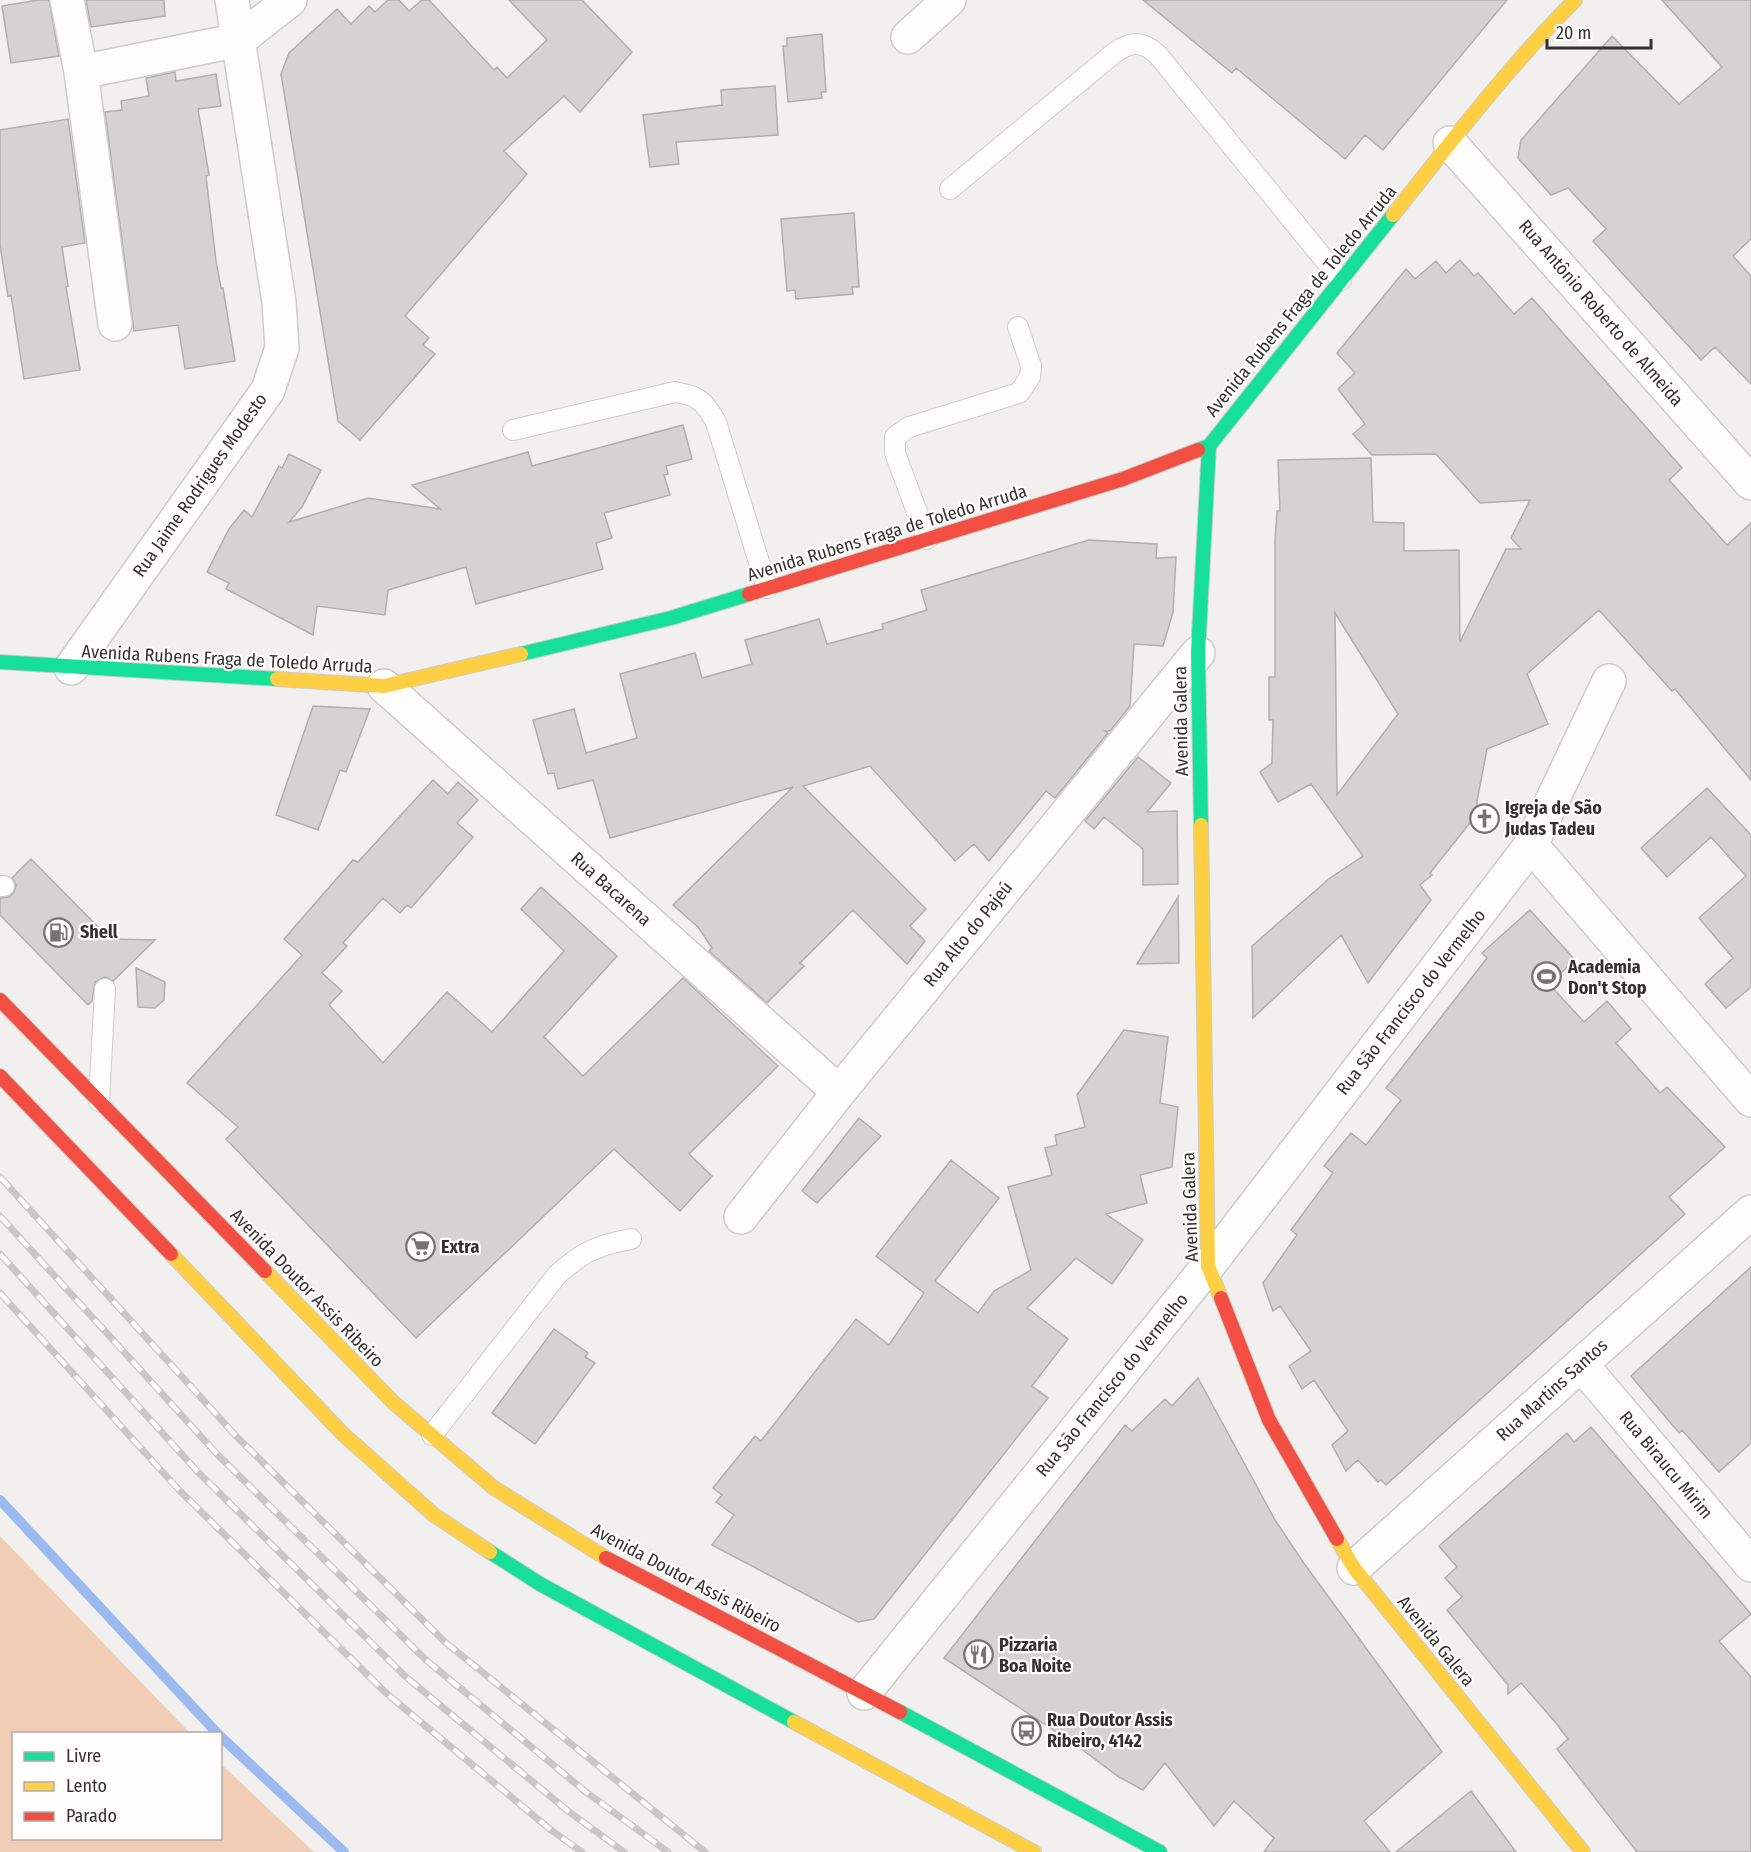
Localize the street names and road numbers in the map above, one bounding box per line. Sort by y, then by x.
street label: Avenida Rubens Fraga de Toledo Arruda [1201,181,1401,421]
street label: Rua Antônio Roberto de Almeida [1514,215,1688,411]
street label: Rua Jaime Rodrigues Modesto [128,389,272,581]
street label: Avenida Rubens Fraga de Toledo Arruda [744,480,1030,586]
street label: Avenida Rubens Fraga de Toledo Arruda [81,640,373,678]
street label: Avenida Galera [1169,666,1193,776]
street label: Rua Bacarena [566,847,656,931]
street label: Rua Alto do Pajeú [919,877,1017,991]
street label: Rua São Francisco do Vermelho [1332,905,1490,1099]
street label: Avenida Galera [1177,1151,1203,1262]
street label: Avenida Doutor Assis Ribeiro [226,1204,388,1372]
street label: Rua São Francisco do Vermelho [1031,1289,1193,1481]
street label: Rua Martins Santos [1492,1334,1612,1446]
street label: Rua Biraucu Mirim [1615,1407,1717,1523]
street label: Avenida Doutor Assis Ribeiro [587,1519,785,1637]
street label: Avenida Galera [1393,1591,1479,1691]

